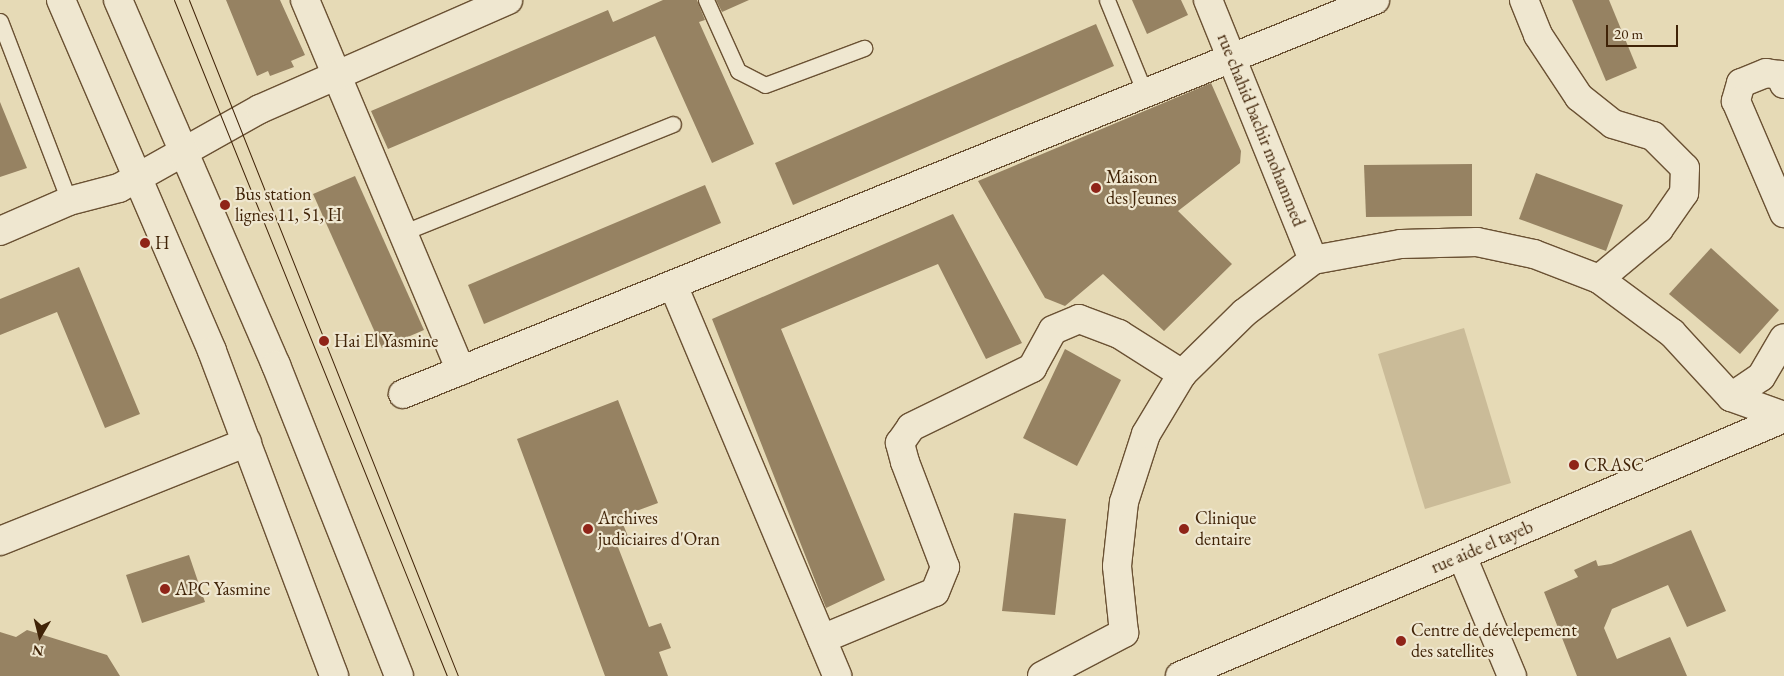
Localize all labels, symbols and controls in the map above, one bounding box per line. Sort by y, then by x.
scale bar [1609,15,1682,47]
text: 20 m [1614,24,1643,43]
street label: rue chahid bachir mohammed [1212,30,1310,230]
place label: Maison des Jeunes [1106,167,1177,210]
marker: Maison des Jeunes [1090,182,1102,194]
place label: Bus station lignes 11, 51, H [235,184,342,226]
marker: Bus station lignes 11, 51, H [219,199,231,211]
place label: H [155,232,170,254]
marker: H [139,237,151,249]
place label: Hai El Yasmine [334,330,438,352]
marker: Hai El Yasmine [318,335,330,347]
place label: CRASC [1584,454,1644,476]
marker: CRASC [1568,459,1580,471]
place label: Archives judiciaires d'Oran [598,508,720,550]
place label: Clinique dentaire [1195,508,1256,550]
street label: rue aide el tayeb [1428,516,1536,578]
marker: Clinique dentaire [1177,522,1191,536]
marker: Archives judiciaires d'Oran [582,523,594,535]
place label: APC Yasmine [175,578,270,600]
marker: APC Yasmine [159,583,171,595]
north arrow [15,611,65,661]
place label: Centre de dévelepement des satellites [1411,620,1577,662]
marker: Centre de dévelepement des satellites [1395,635,1407,647]
text: N [31,641,45,661]

